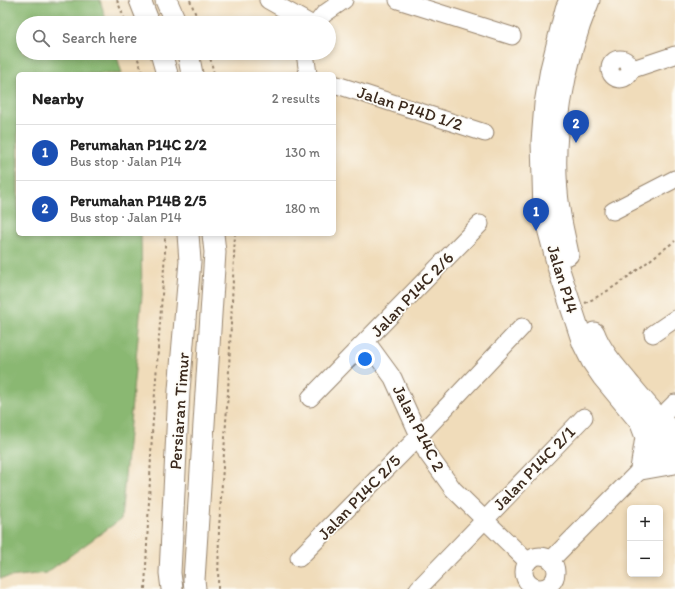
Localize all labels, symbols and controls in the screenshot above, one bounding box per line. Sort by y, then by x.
search box [16,16,336,60]
icon: search [30,27,52,49]
text: Search here [62,29,137,47]
street label: Jalan P14D 1/2 [355,82,465,134]
text: Nearby [32,88,84,108]
text: 2 results [272,91,320,106]
pin: 2 [563,110,589,143]
text: Perumahan P14C 2/2 [70,136,207,154]
text: 1 [42,145,48,160]
text: 130 m [285,145,320,160]
text: Bus stop · Jalan P14 [70,154,181,169]
text: Perumahan P14B 2/5 [70,192,206,210]
pin: 1 [523,198,549,231]
text: 2 [42,201,48,216]
text: 180 m [285,201,320,216]
text: Bus stop · Jalan P14 [70,210,181,225]
street label: Jalan P14 [543,242,583,316]
street label: Jalan P14C 2/6 [366,247,458,341]
your location [355,349,375,369]
street label: Persiaran Timur [165,351,193,470]
street label: Jalan P14C 2 [389,381,449,475]
street label: Jalan P14C 2/1 [489,422,579,514]
street label: Jalan P14C 2/5 [313,450,405,544]
map controls [627,505,663,577]
button: + [627,505,663,541]
button: − [627,541,663,577]

